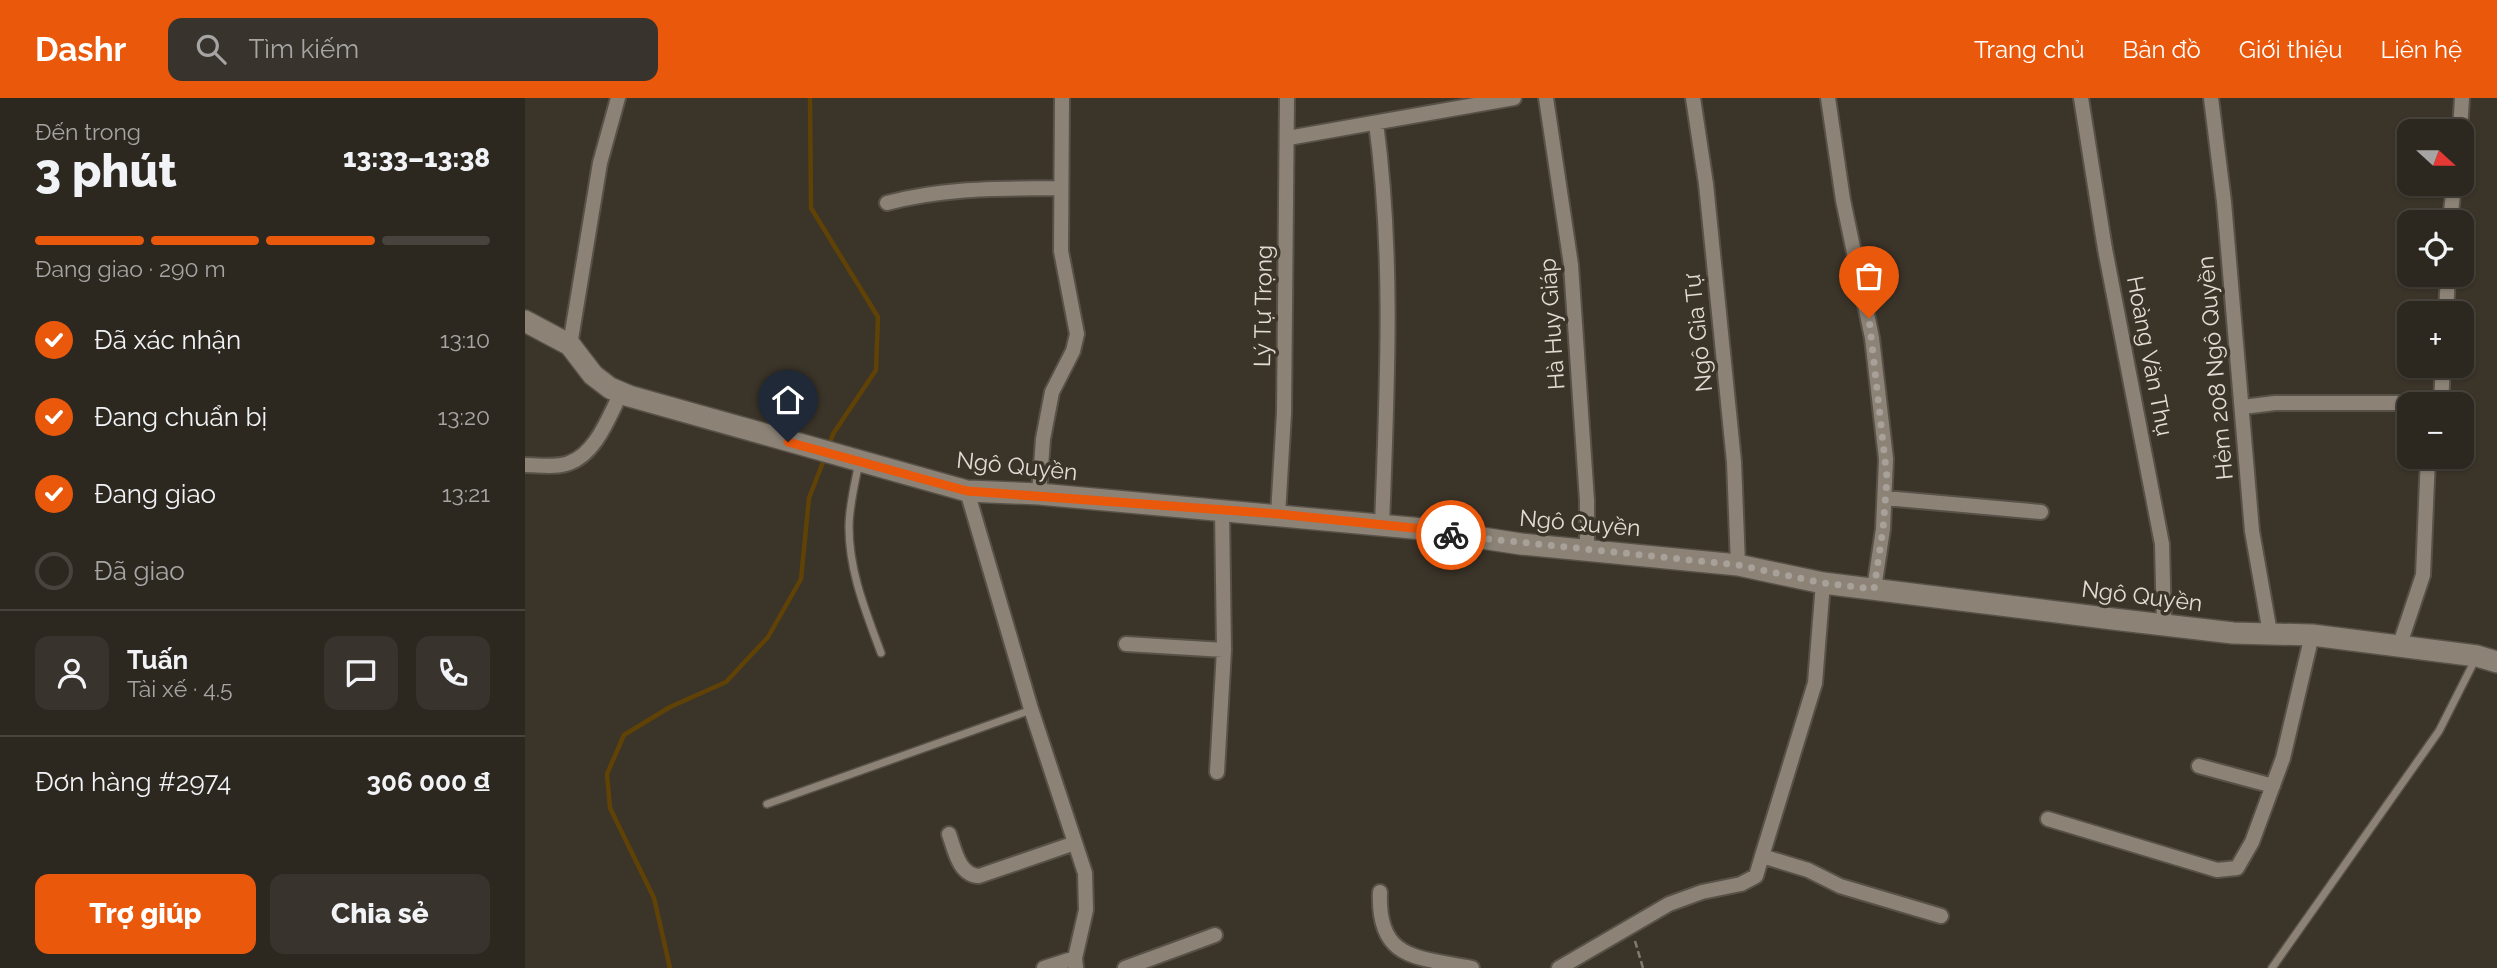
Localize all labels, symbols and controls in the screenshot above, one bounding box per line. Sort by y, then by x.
search box [168,18,658,81]
text: Dashr [35,30,126,69]
icon: search [192,30,230,68]
text: Tìm kiếm [248,34,359,64]
text: Trang chủ [1974,35,2084,64]
text: Bản đồ [2122,35,2201,64]
text: Giới thiệu [2239,35,2342,64]
text: Liên hệ [2380,35,2462,64]
text: Đến trong [35,118,141,145]
north arrow [2397,119,2475,196]
map controls [2397,119,2474,469]
text: 13:33–13:38 [343,143,490,173]
text: 3 phút [35,144,177,198]
button: locate [2397,210,2474,287]
street label: Lý Tự Trọng [1248,245,1277,367]
pin [1839,246,1899,318]
text: Đang giao · 290 m [35,255,226,282]
street label: Hẻm 208 Ngô Quyền [2191,255,2238,481]
street label: Hà Huy Giáp [1533,257,1570,391]
icon: bag [1850,257,1888,295]
street label: Ngô Gia Tự [1678,272,1717,393]
street label: Hoàng Văn Thụ [2122,274,2179,438]
button: + [2397,301,2474,378]
icon: check [35,321,73,359]
text: Đã xác nhận [94,325,241,355]
text: 13:10 [440,326,490,353]
pin [758,370,818,442]
icon: home [769,381,807,419]
button: − [2397,392,2474,469]
icon: check [35,398,73,436]
text: Đang chuẩn bị [94,402,267,432]
text: 13:20 [437,403,490,430]
street label: Ngô Quyền [955,446,1079,485]
icon: check [35,475,73,513]
text: Đang giao [94,479,216,509]
text: 13:21 [442,480,490,507]
courier [1416,500,1486,570]
street label: Ngô Quyền [1518,504,1642,541]
icon: bike [1432,516,1470,554]
text: Đã giao [94,556,185,586]
street label: Ngô Quyền [2080,575,2204,616]
button: person [35,636,109,710]
button: chat [324,636,398,710]
button: phone [416,636,490,710]
text: Tuấn [127,645,188,675]
text: Tài xế · 4.5 [127,675,233,702]
text: Đơn hàng #2974 [35,767,231,797]
text: 306 000 ₫ [367,767,490,797]
button: Trợ giúp [35,874,256,954]
button: Chia sẻ [270,874,490,954]

